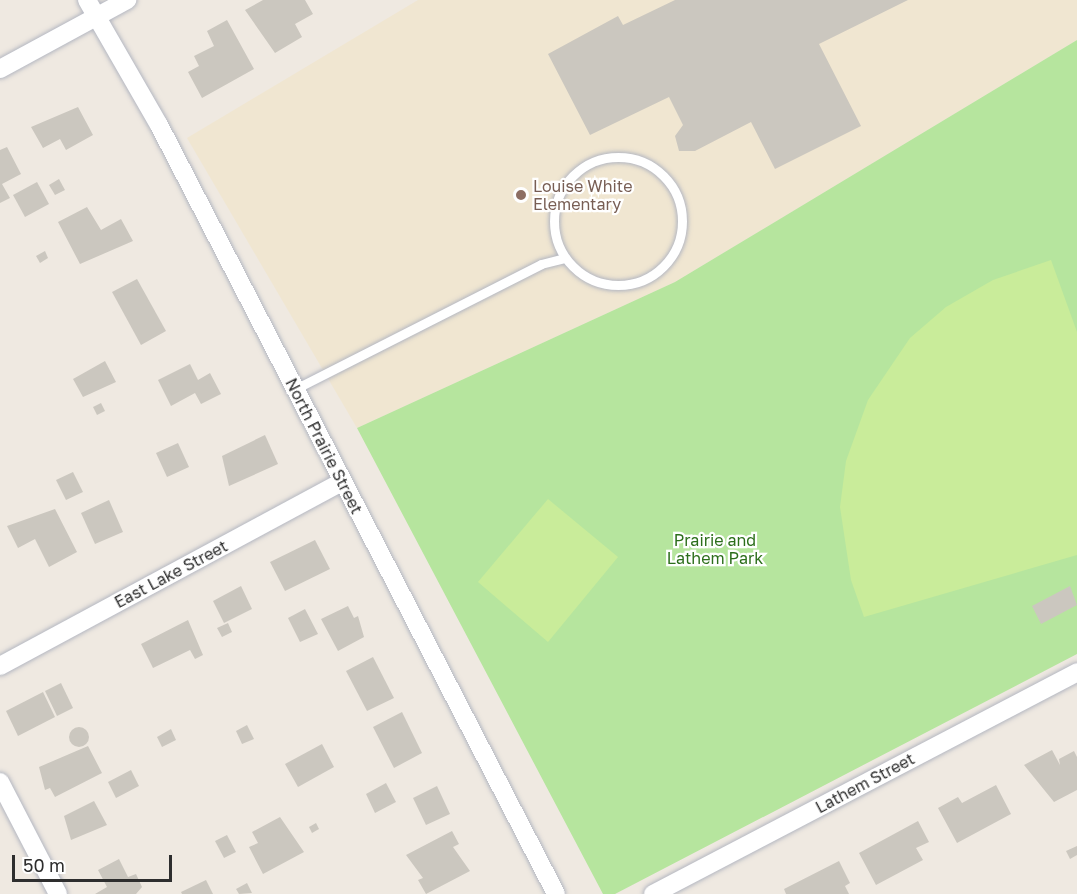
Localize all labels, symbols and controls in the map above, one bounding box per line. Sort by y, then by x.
place label: Louise White Elementary [533,176,632,214]
marker: Louise White Elementary [514,188,528,202]
street label: North Prairie Street [281,375,367,517]
park label: Prairie and Lathem Park [667,530,763,568]
street label: East Lake Street [111,536,231,612]
street label: Lathem Street [812,749,918,817]
scale bar [15,843,176,881]
text: 50 m [23,854,65,876]

